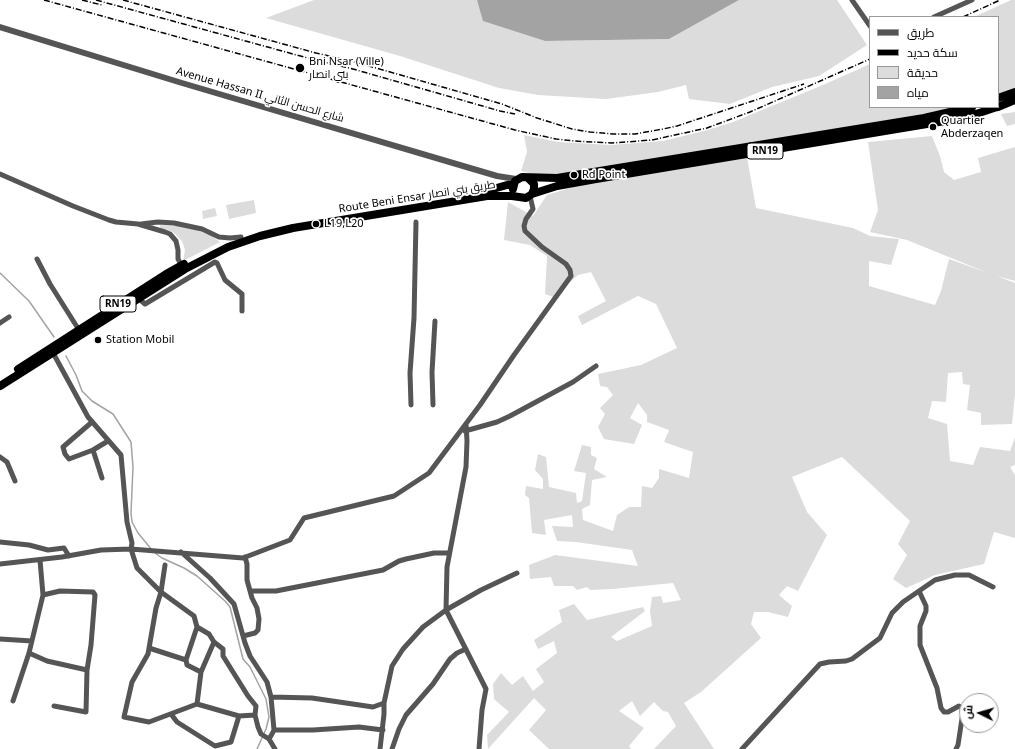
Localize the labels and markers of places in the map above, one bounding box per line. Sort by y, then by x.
place label: Bni Nsar (Ville) بني انصار [309,55,384,81]
marker: Bni Nsar (Ville) بني انصار [294,62,306,74]
place label: Quartier Abderzaqen [941,114,1003,140]
marker: Quartier Abderzaqen [928,122,938,132]
place label: Rd Point [582,168,625,182]
marker: Rd Point [569,170,579,180]
place label: L19,L20 [324,217,364,231]
marker: L19,L20 [311,219,321,229]
place label: Station Mobil [106,333,174,347]
marker: Station Mobil [93,335,103,345]

